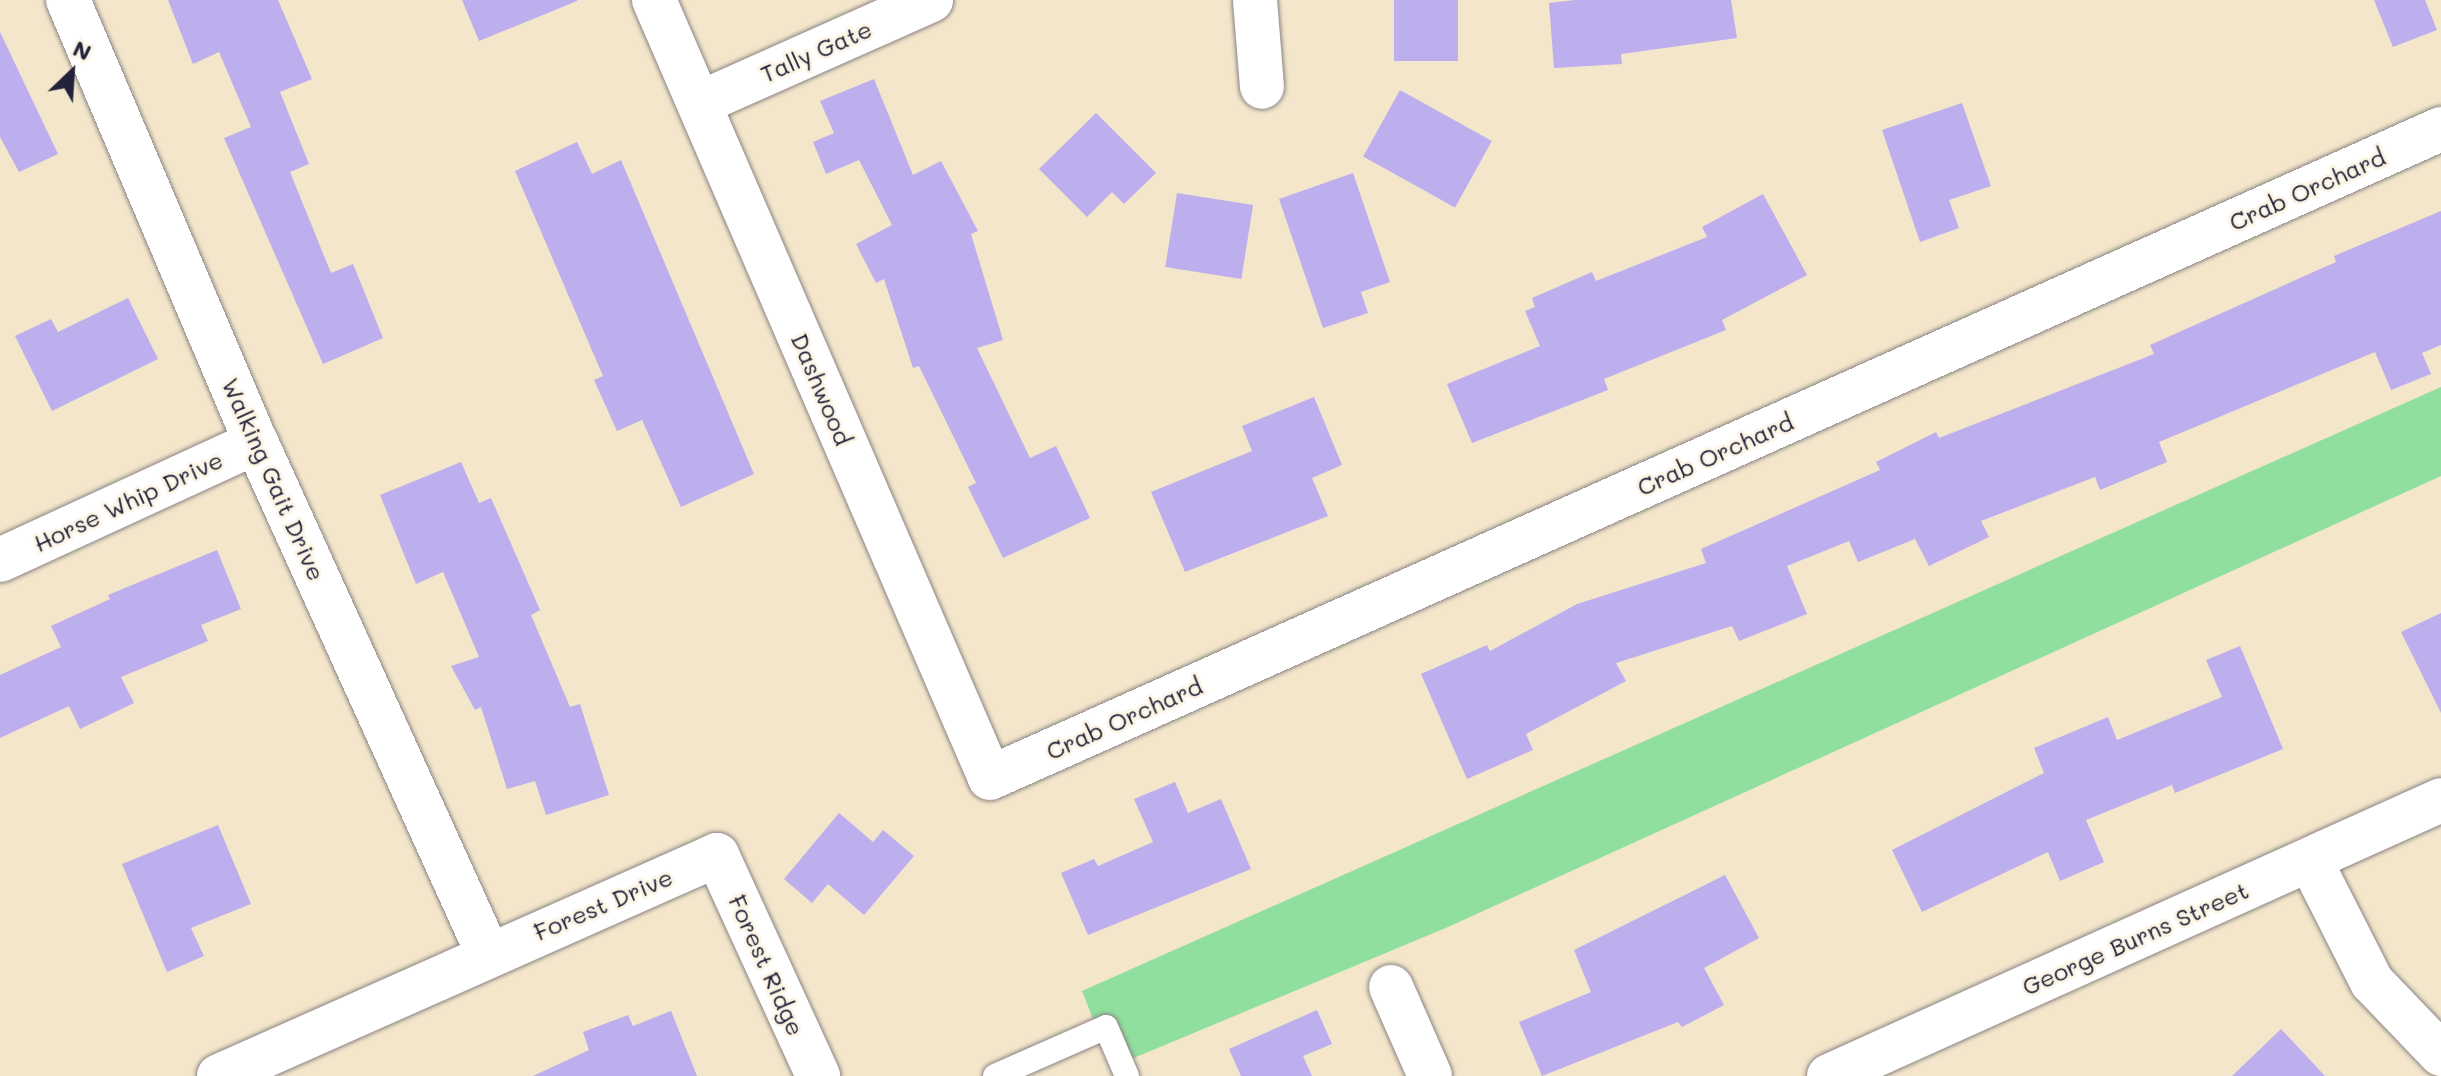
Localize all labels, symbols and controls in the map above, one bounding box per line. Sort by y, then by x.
street label: Tally Gate [756,14,876,88]
north arrow [32,32,112,112]
text: N [69,33,96,66]
street label: Crab Orchard [2224,142,2390,236]
street label: Dashwood [786,329,858,449]
street label: Walking Gait Drive [216,373,332,585]
street label: Crab Orchard [1632,407,1798,501]
street label: Horse Whip Drive [29,445,227,557]
street label: Crab Orchard [1041,671,1207,765]
street label: Forest Drive [529,862,677,946]
street label: George Burns Street [2017,875,2253,1001]
street label: Forest Ridge [723,890,811,1040]

